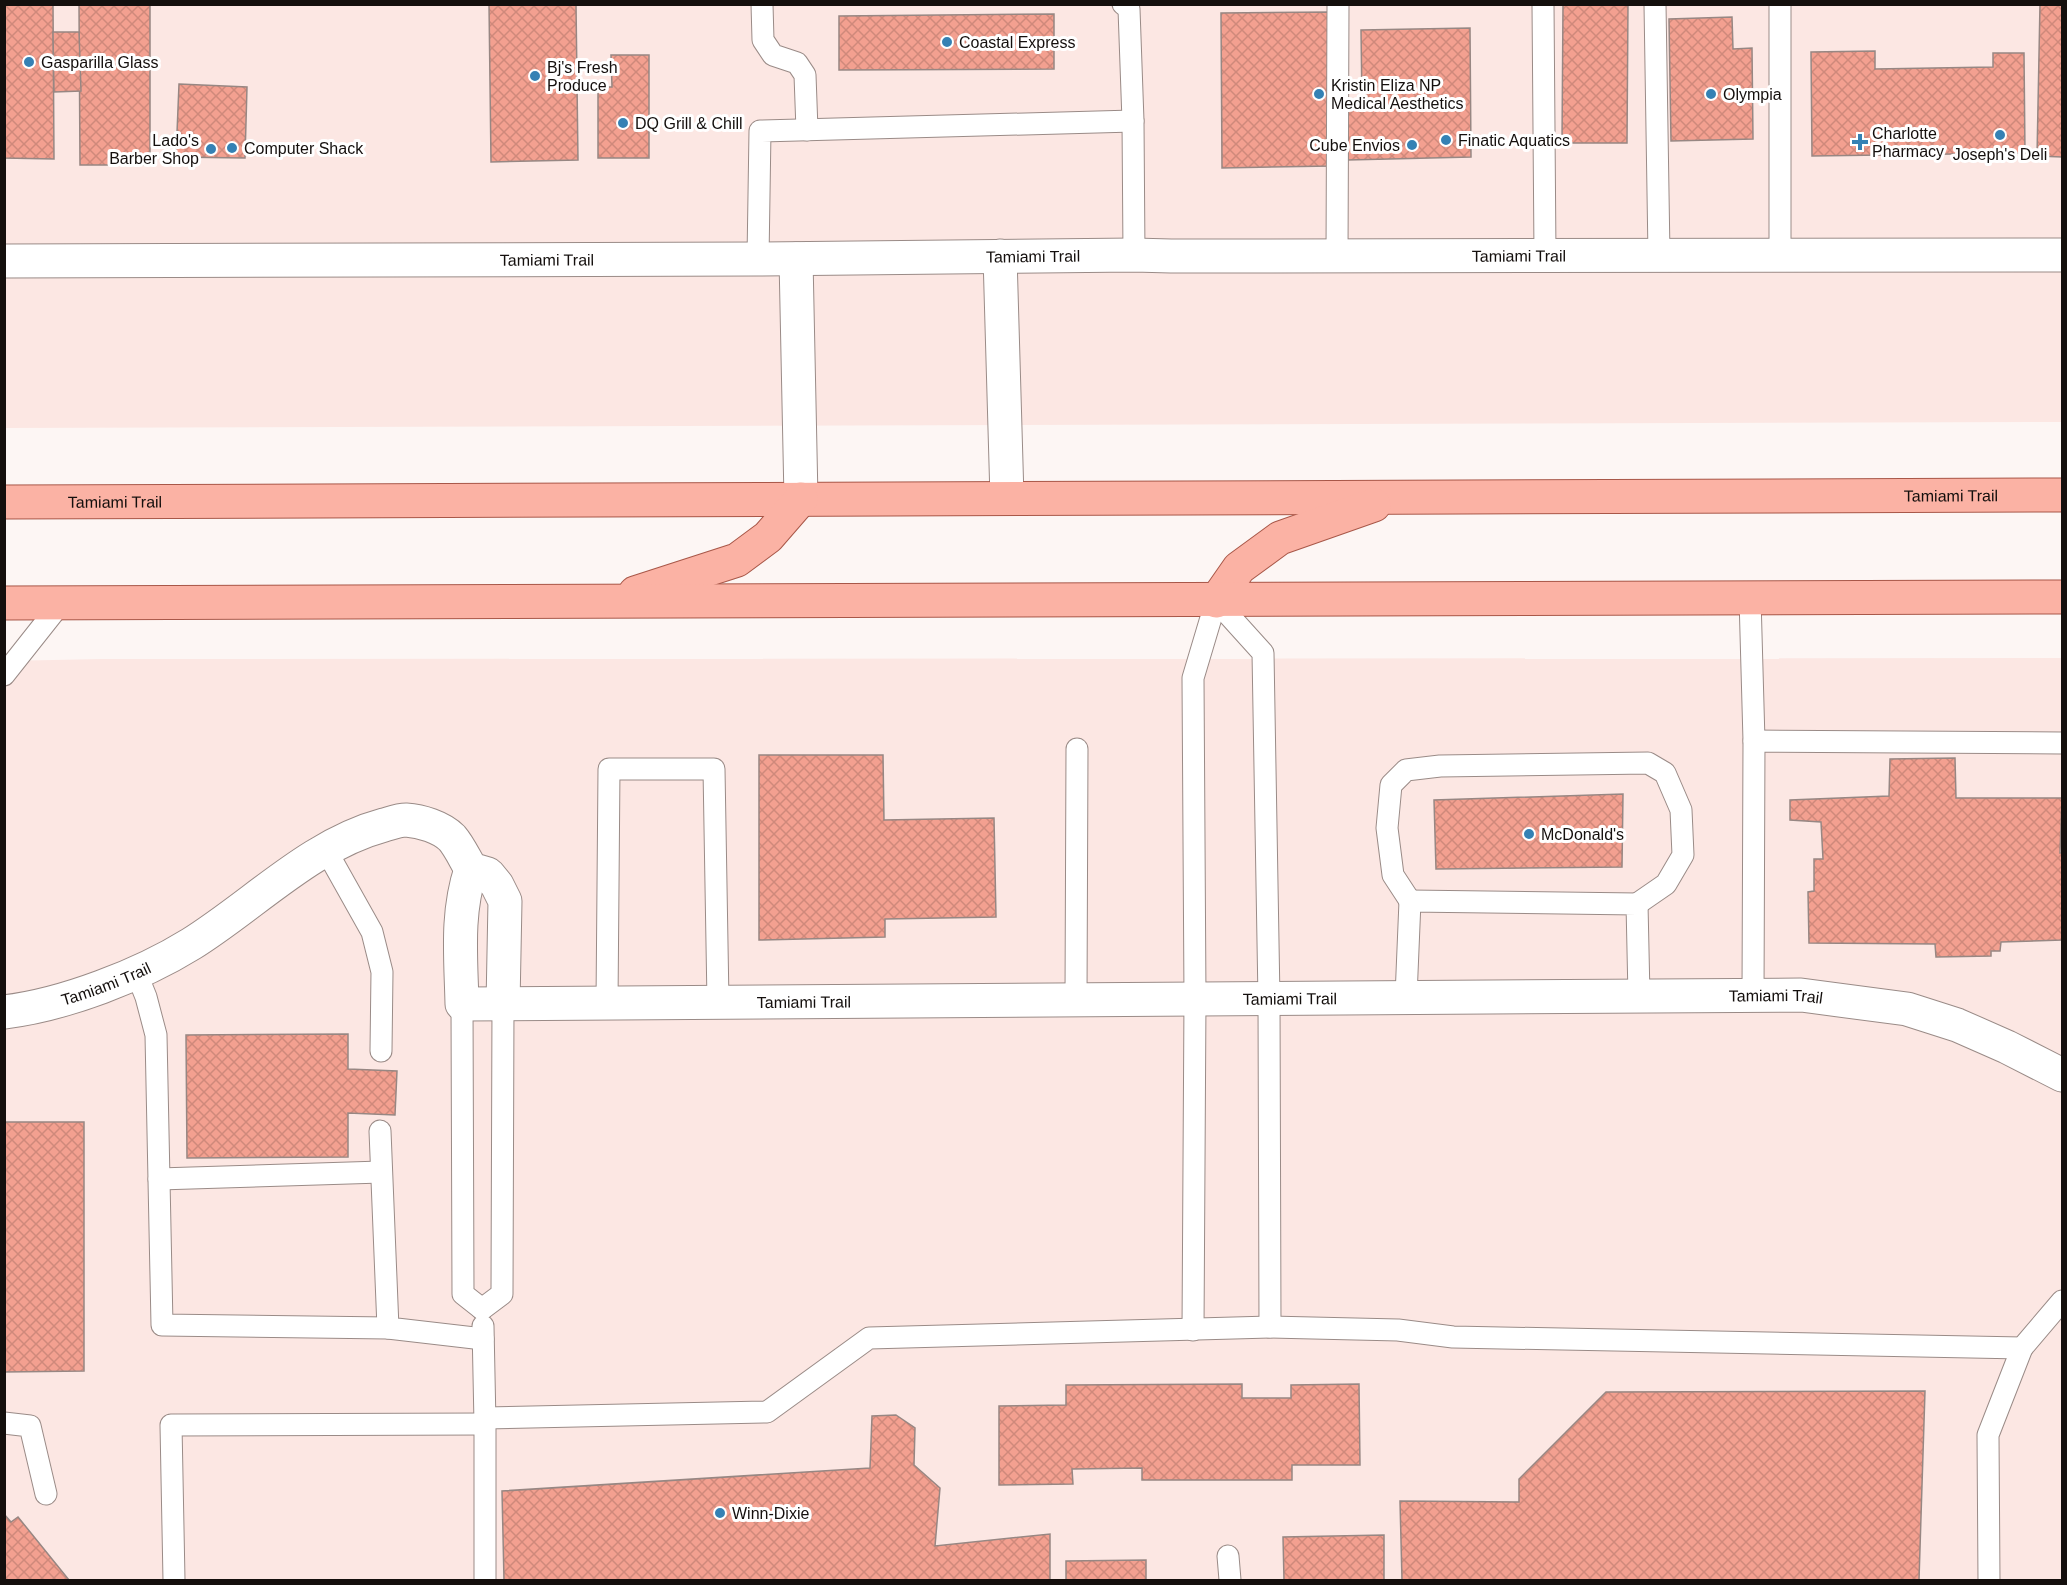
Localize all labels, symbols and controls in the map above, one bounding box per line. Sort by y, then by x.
place label: Coastal Express [959,34,1076,51]
marker: Coastal Express [940,35,954,49]
place label: Gasparilla Glass [41,54,158,71]
marker: Gasparilla Glass [22,55,36,69]
place label: Bj's Fresh Produce [547,59,618,94]
marker: Bj's Fresh Produce [528,69,542,83]
place label: Kristin Eliza NP Medical Aesthetics [1331,77,1464,112]
place label: Olympia [1723,86,1782,103]
marker: Kristin Eliza NP Medical Aesthetics [1312,87,1326,101]
marker: Olympia [1704,87,1718,101]
place label: DQ Grill & Chill [635,115,743,132]
marker: DQ Grill & Chill [616,116,630,130]
place label: Charlotte Pharmacy [1872,125,1944,160]
marker: Joseph's Deli [1993,128,2007,142]
place label: Lado's Barber Shop [109,132,199,167]
place label: Finatic Aquatics [1458,132,1570,149]
marker: Finatic Aquatics [1439,133,1453,147]
marker: Charlotte Pharmacy [1853,135,1867,149]
place label: Cube Envios [1309,137,1400,154]
marker: Cube Envios [1405,138,1419,152]
place label: Computer Shack [244,140,364,157]
marker: Computer Shack [225,141,239,155]
marker: Lado's Barber Shop [204,142,218,156]
place label: Joseph's Deli [1953,146,2047,163]
street label: Tamiami Trail [986,248,1080,266]
street label: Tamiami Trail [1472,248,1566,265]
street label: Tamiami Trail [500,251,594,269]
street label: Tamiami Trail [1904,487,1998,505]
street label: Tamiami Trail [68,493,162,511]
place label: McDonald's [1541,826,1624,843]
marker: McDonald's [1522,827,1536,841]
street label: Tamiami Trail [59,959,153,1009]
street label: Tamiami Trail [1729,987,1824,1007]
street label: Tamiami Trail [1243,990,1337,1008]
street label: Tamiami Trail [757,993,851,1011]
place label: Winn-Dixie [732,1505,809,1522]
marker: Winn-Dixie [713,1506,727,1520]

